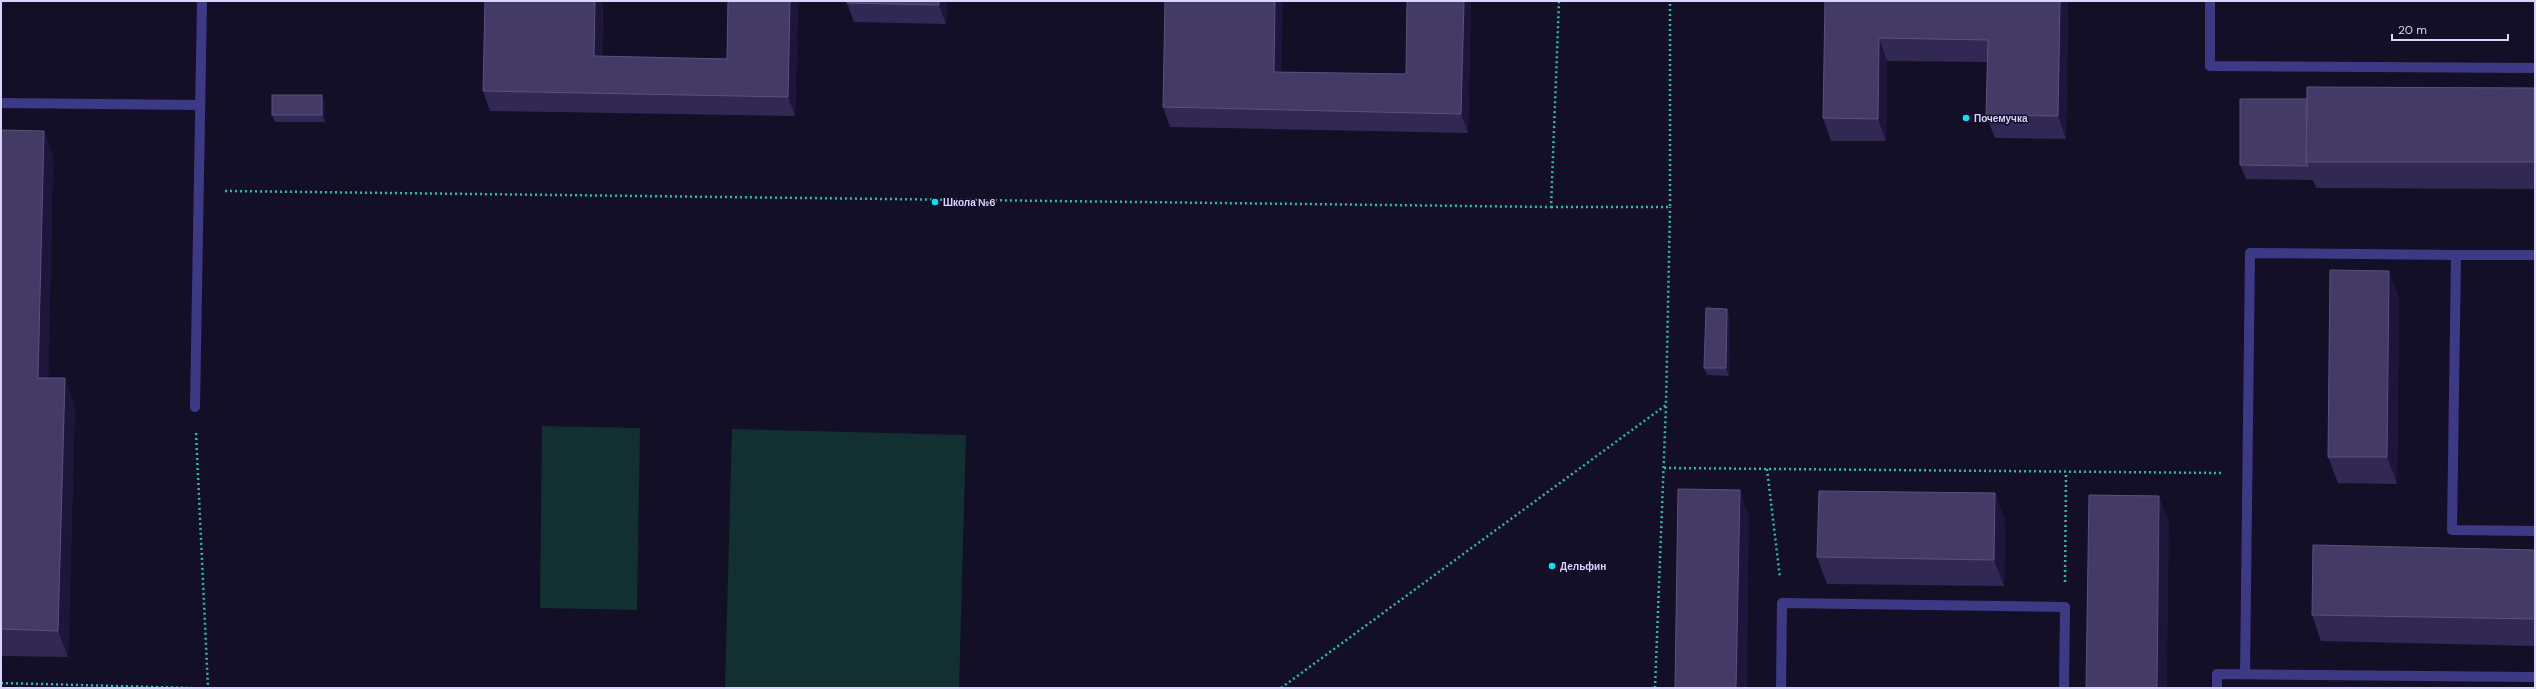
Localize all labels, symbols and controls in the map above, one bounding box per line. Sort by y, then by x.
scale bar [2392,16,2508,42]
text: 20 m [2398,22,2427,38]
place label: Почемучка [1974,112,2028,125]
marker: Почемучка [1961,113,1971,123]
place label: Школа №6 [943,196,996,209]
marker: Школа №6 [930,197,940,207]
place label: Дельфин [1560,560,1606,573]
marker: Дельфин [1547,561,1557,571]

